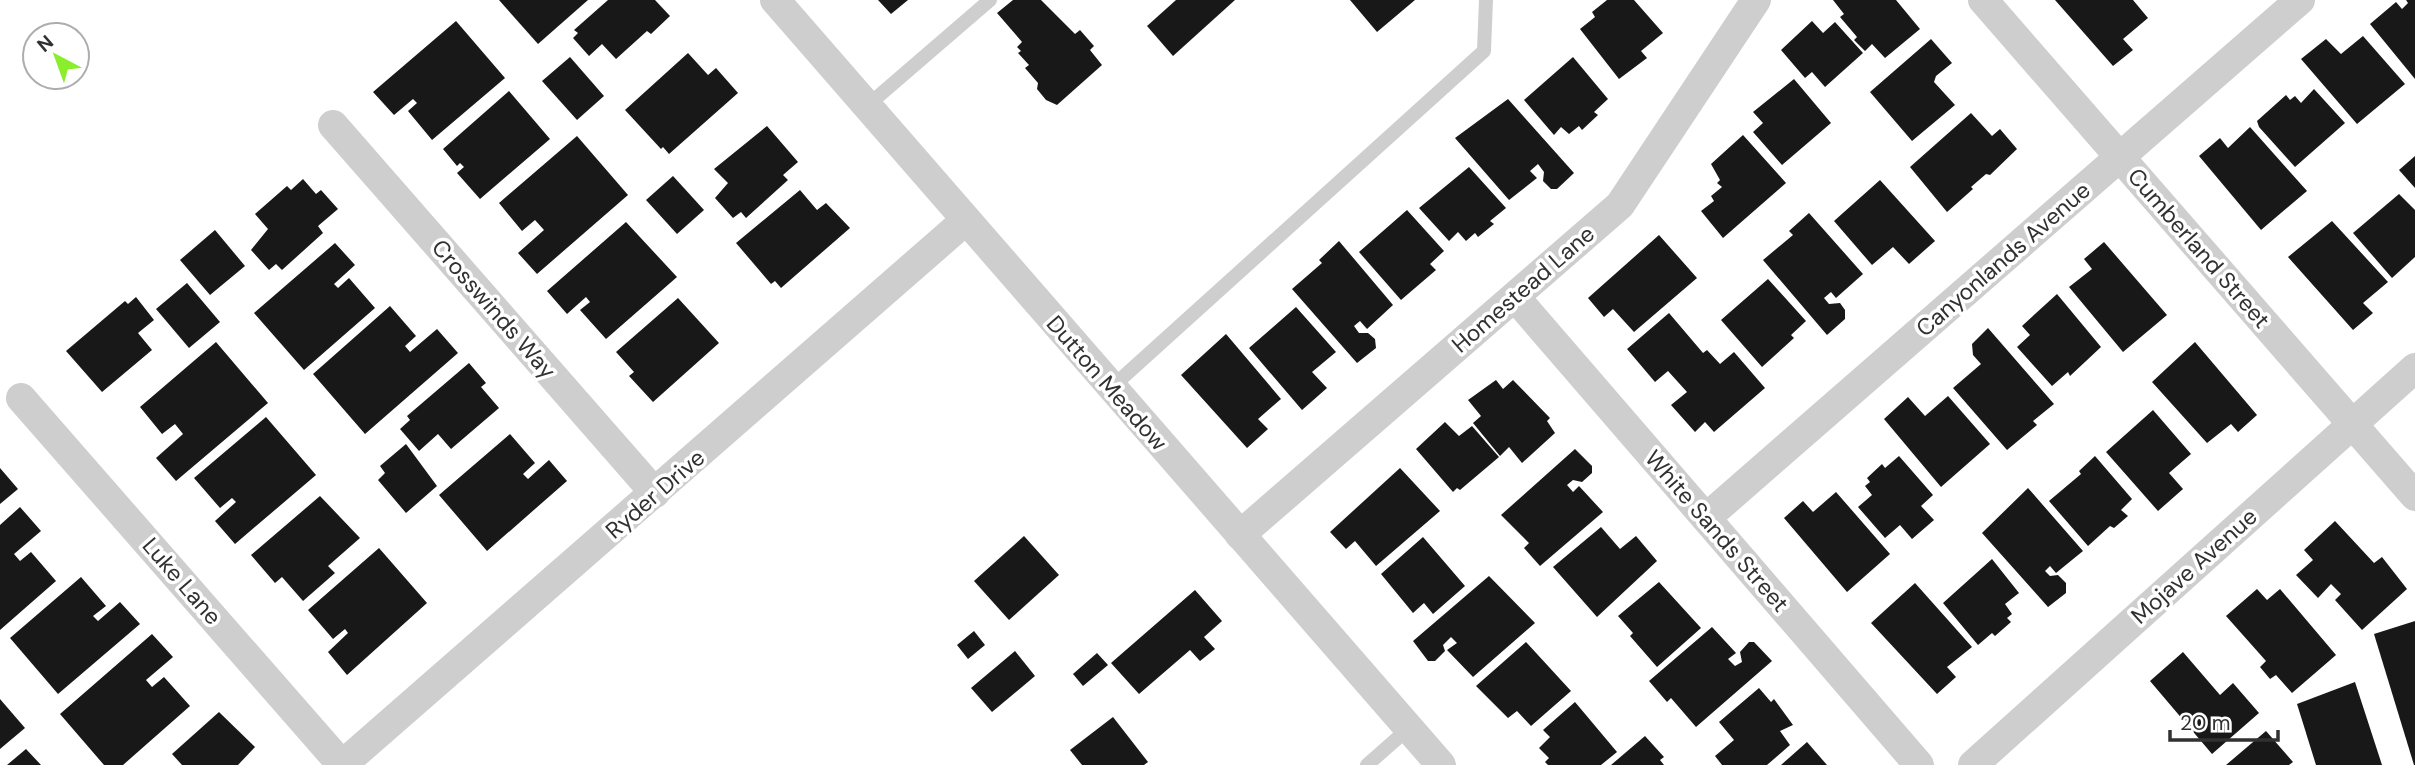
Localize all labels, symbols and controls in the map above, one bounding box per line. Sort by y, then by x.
north arrow [21,21,91,91]
text: N [32,30,59,58]
street label: Cumberland Street [2121,162,2277,334]
street label: Canyonlands Avenue [1910,175,2096,343]
street label: Homestead Lane [1445,219,1601,359]
street label: Crosswinds Way [425,233,563,385]
street label: Dutton Meadow [1040,309,1174,457]
street label: Ryder Drive [599,443,711,545]
street label: White Sands Street [1638,444,1796,618]
street label: Mojave Avenue [2125,501,2263,631]
street label: Luke Lane [136,531,228,631]
scale bar [2170,698,2278,742]
text: 20 m [2180,709,2231,737]

